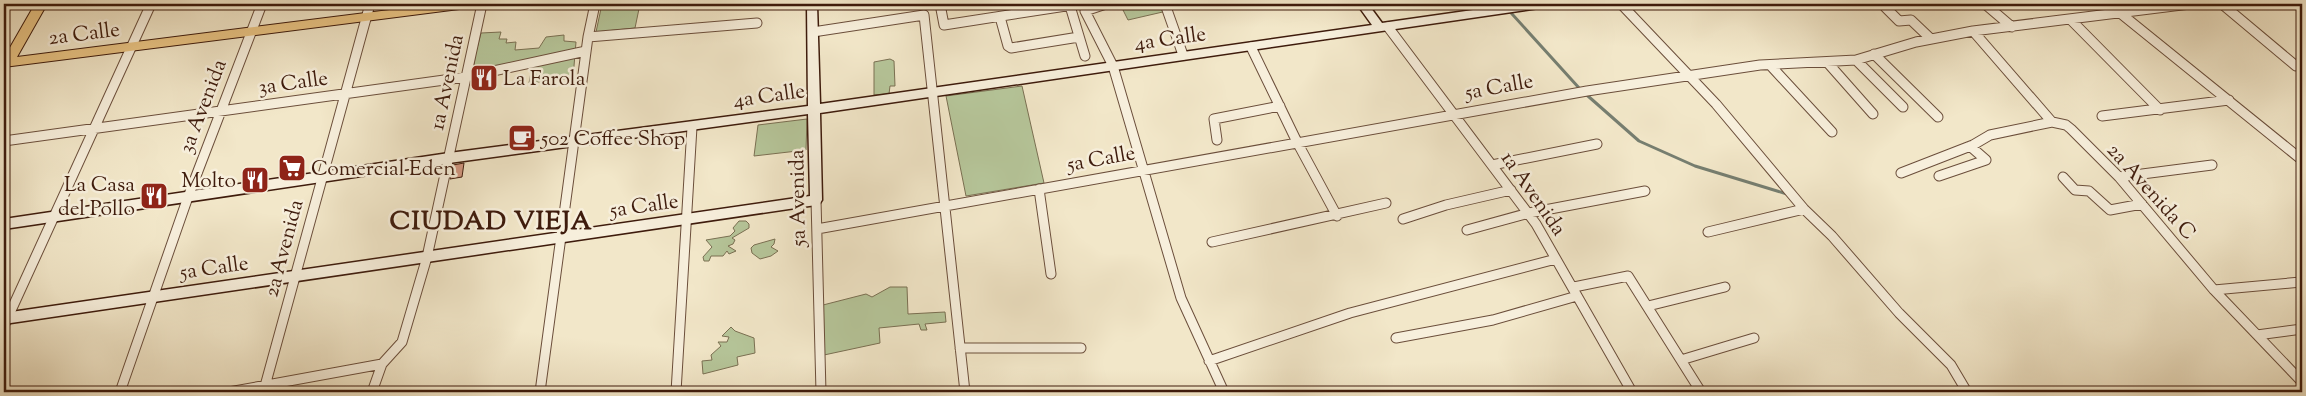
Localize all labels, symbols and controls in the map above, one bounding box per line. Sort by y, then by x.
street label: 2a Calle [47,16,122,54]
street label: 4a Calle [1132,20,1208,60]
street label: 1a Avenida [423,31,473,133]
street label: 3a Avenida [172,55,236,158]
restaurant icon: La Farola [469,63,499,93]
street label: 3a Calle [256,64,330,104]
place label: La Farola [503,65,586,95]
street label: 5a Calle [1462,67,1536,109]
street label: 4a Calle [731,77,807,117]
cafe icon: 502 Coffee Shop [507,123,537,153]
place label: 502 Coffee Shop [540,125,685,155]
street label: 2a Avenida C [2099,137,2202,247]
street label: 5a Calle [1064,139,1138,181]
street label: 1a Avenida [1492,146,1573,243]
street label: 5a Avenida [783,149,815,248]
supermarket icon: Comercial Eden [277,153,307,183]
place label: Comercial Eden [311,155,456,185]
restaurant icon: Molto [240,165,270,195]
place label: Molto [181,167,236,197]
place label: La Casa del Pollo [58,171,135,225]
restaurant icon: La Casa del Pollo [139,181,169,211]
street label: 5a Calle [607,187,681,227]
street label: 2a Avenida [258,196,312,301]
district label: CIUDAD VIEJA [389,204,593,241]
street label: 5a Calle [177,249,251,289]

